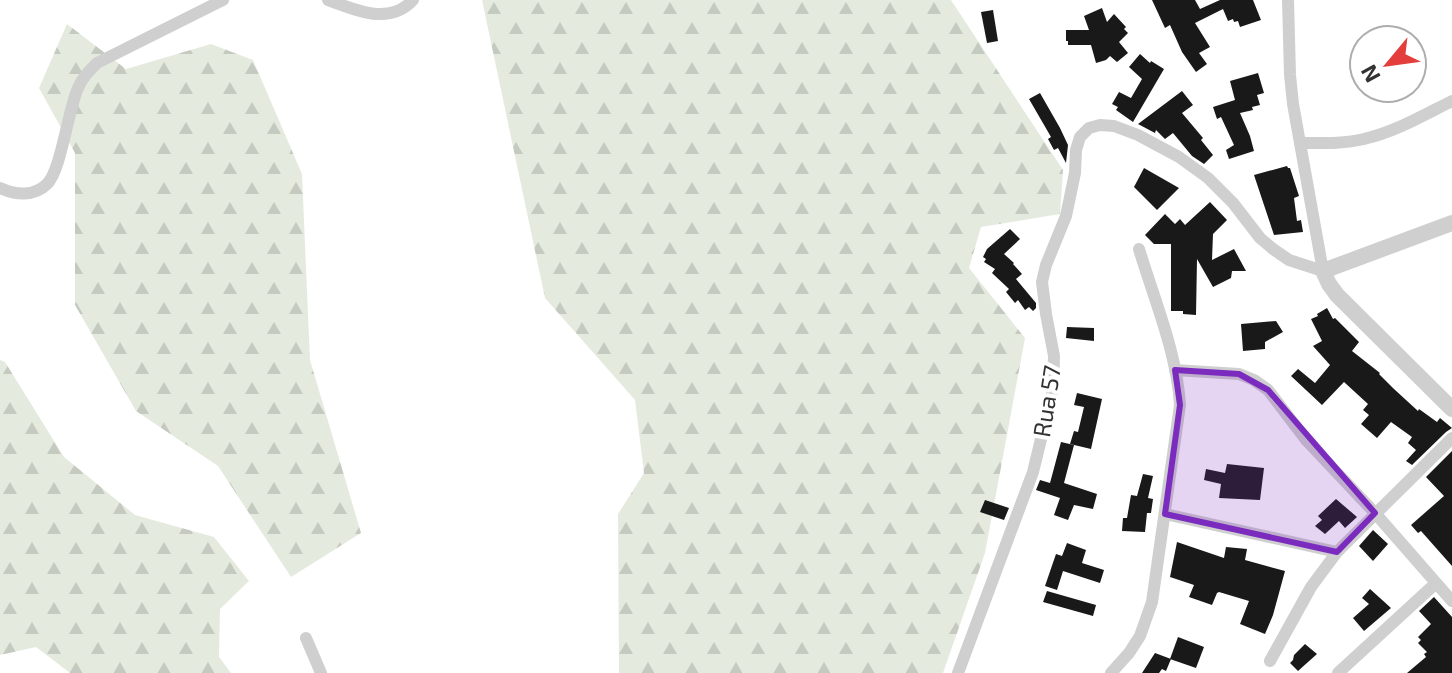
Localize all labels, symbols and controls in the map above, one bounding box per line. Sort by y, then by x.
north arrow [1348,24,1428,104]
text: N [1354,61,1385,87]
street label: Rua 57 [1026,363,1066,439]

